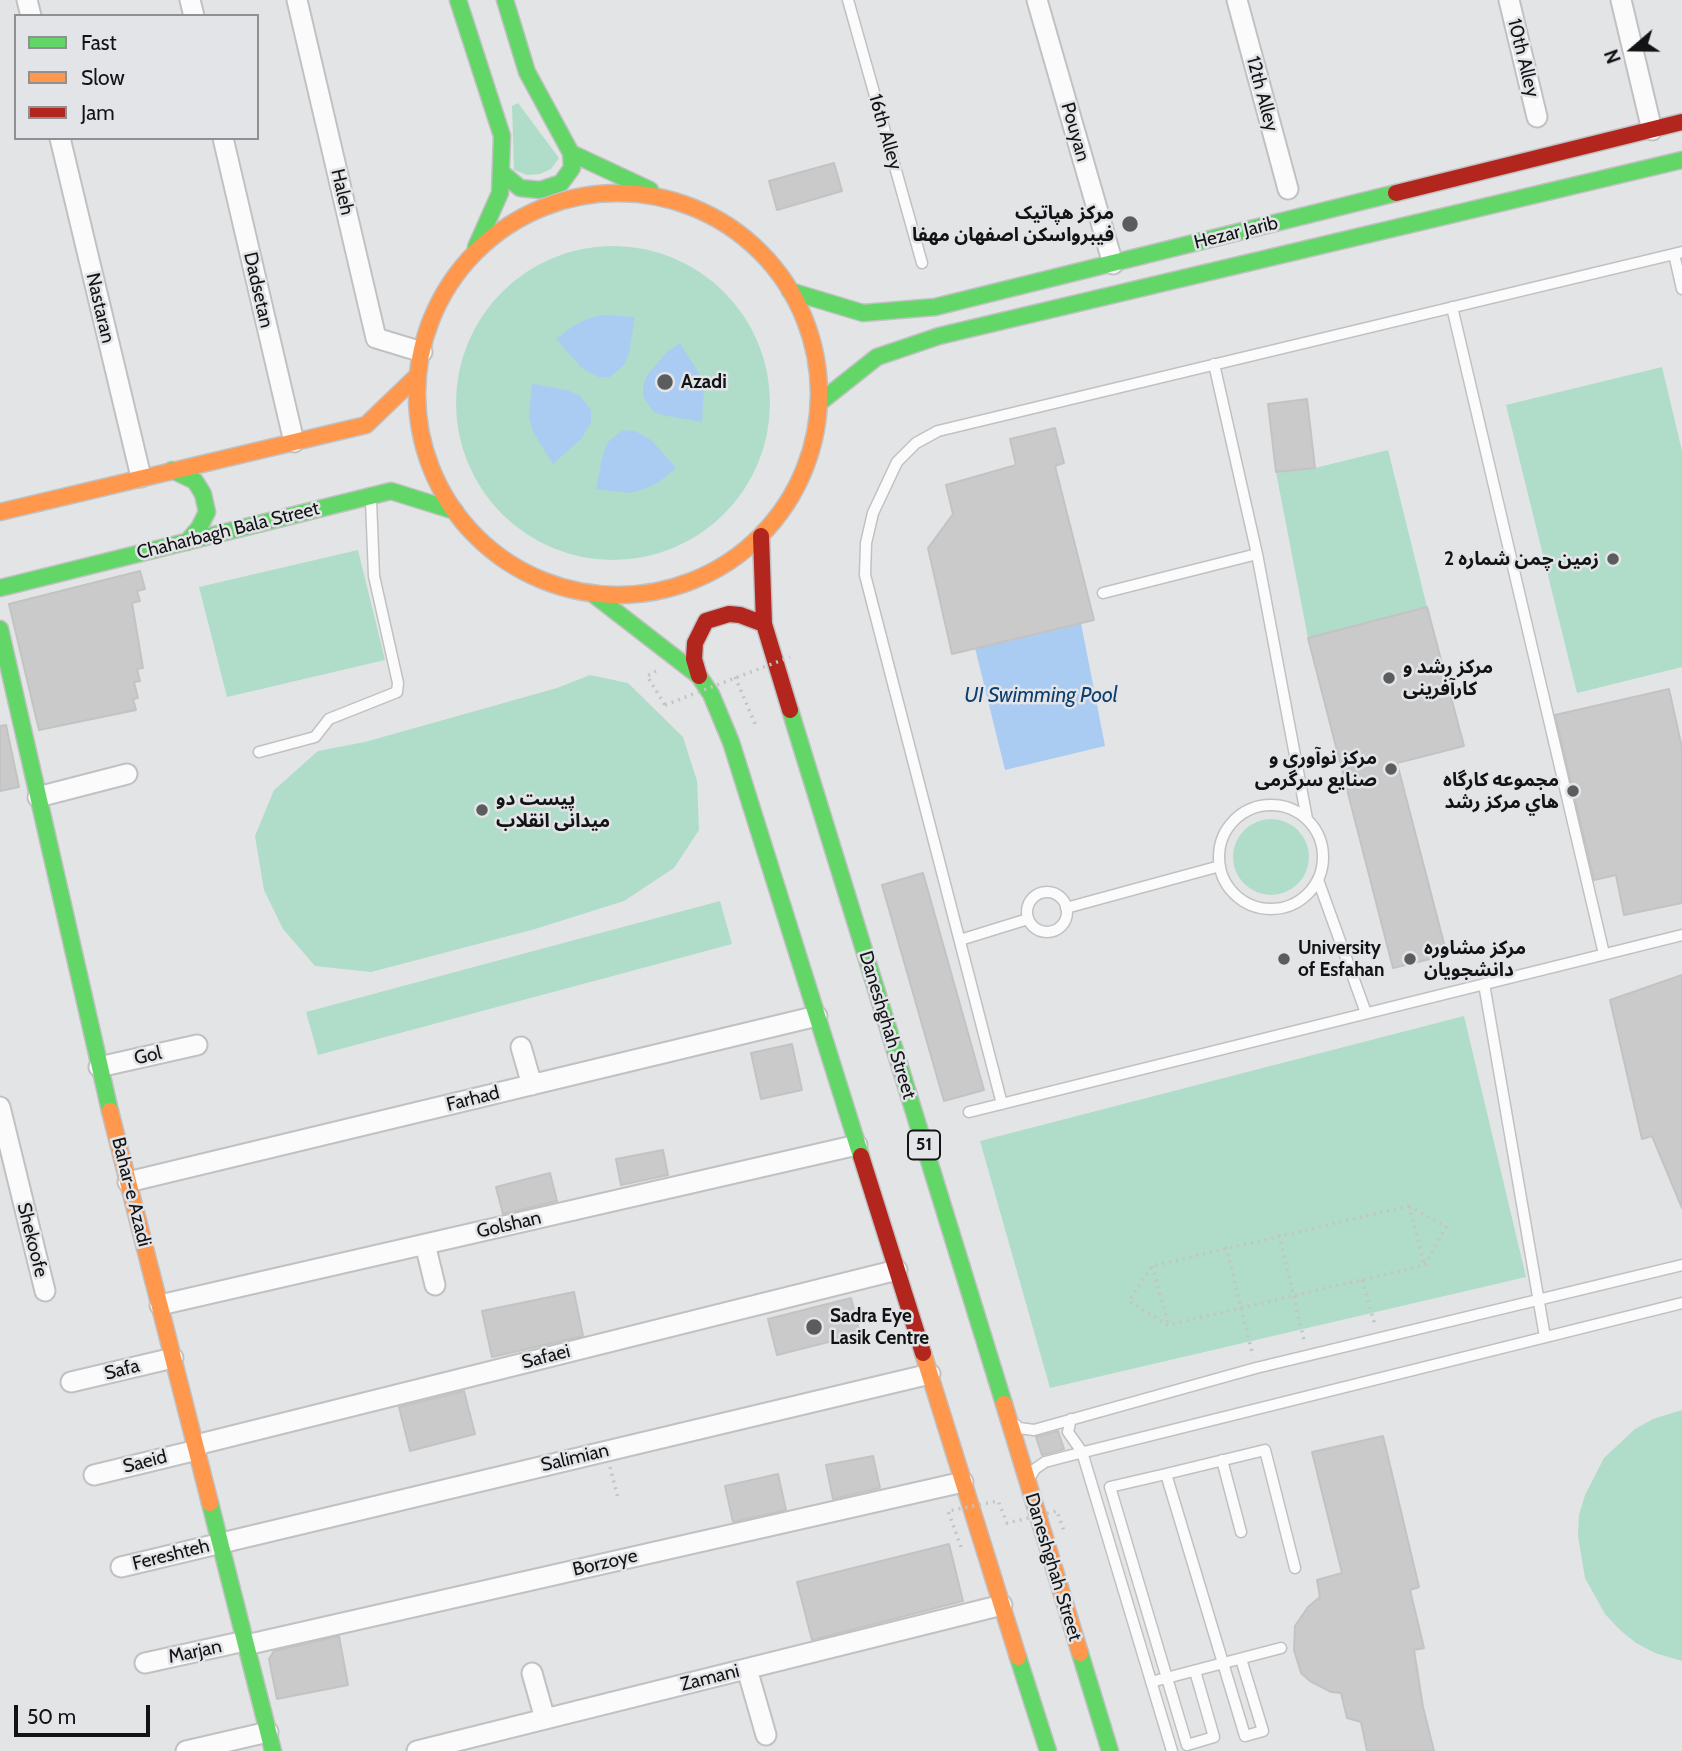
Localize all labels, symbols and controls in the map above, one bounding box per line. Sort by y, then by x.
legend [14,14,259,140]
north arrow [1598,14,1668,84]
street label: 10th Alley [1502,16,1544,100]
text: Fast [81,30,117,55]
text: N [1600,46,1626,67]
street label: 12th Alley [1241,54,1283,134]
text: Slow [81,65,125,90]
street label: 16th Alley [863,92,907,172]
text: Jam [81,100,115,125]
street label: Pouyan [1056,100,1094,164]
street label: Haleh [326,167,358,217]
place label: مرکز هپاتیک فیبرواسکن اصفهان مهفا [912,202,1114,246]
street label: Hezar Jarib [1192,212,1280,254]
marker: مرکز هپاتیک فیبرواسکن اصفهان مهفا [1120,214,1140,234]
street label: Dadsetan [238,250,278,330]
street label: Nastaran [81,271,119,345]
place label: Azadi [681,371,727,393]
marker: Azadi [655,372,675,392]
street label: Chaharbagh Bala Street [134,497,322,565]
place label: زمین چمن شماره 2 [1444,548,1599,570]
marker: زمین چمن شماره 2 [1605,551,1621,567]
place label: مرکز رشد و کارآفرینی [1403,656,1493,700]
marker: مرکز رشد و کارآفرینی [1381,670,1397,686]
water label: UI Swimming Pool [964,683,1118,709]
place label: مرکز نوآوری و صنایع سرگرمی [1255,747,1377,791]
marker: مرکز نوآوری و صنایع سرگرمی [1383,761,1399,777]
place label: مجموعه کارگاه هاي مرکز رشد [1443,769,1559,813]
marker: مجموعه کارگاه هاي مرکز رشد [1565,783,1581,799]
place label: پیست دو میدانی انقلاب [496,788,610,832]
marker: پیست دو میدانی انقلاب [474,802,490,818]
place label: University of Esfahan [1298,937,1385,981]
place label: مرکز مشاوره دانشجویان [1424,937,1526,981]
street label: Daneshghah Street [854,948,920,1102]
marker: University of Esfahan [1276,951,1292,967]
marker: مرکز مشاوره دانشجویان [1402,951,1418,967]
street label: Gol [132,1042,164,1070]
street label: Farhad [444,1081,502,1117]
road number: 51 [908,1130,940,1160]
street label: Bahar-e Azadi [106,1135,156,1249]
street label: Shekoofe [12,1200,52,1280]
street label: Golshan [475,1207,543,1243]
place label: Sadra Eye Lasik Centre [830,1305,929,1349]
marker: Sadra Eye Lasik Centre [804,1317,824,1337]
street label: Safaei [519,1340,573,1374]
street label: Safa [102,1355,142,1385]
street label: Salimian [539,1439,611,1477]
street label: Saeid [121,1446,169,1478]
street label: Daneshghah Street [1020,1490,1086,1644]
street label: Fereshteh [130,1534,212,1576]
street label: Borzoye [570,1544,640,1582]
street label: Marjan [166,1635,224,1669]
street label: Zamani [678,1660,742,1696]
scale bar [18,1692,154,1736]
text: 50 m [27,1704,76,1729]

